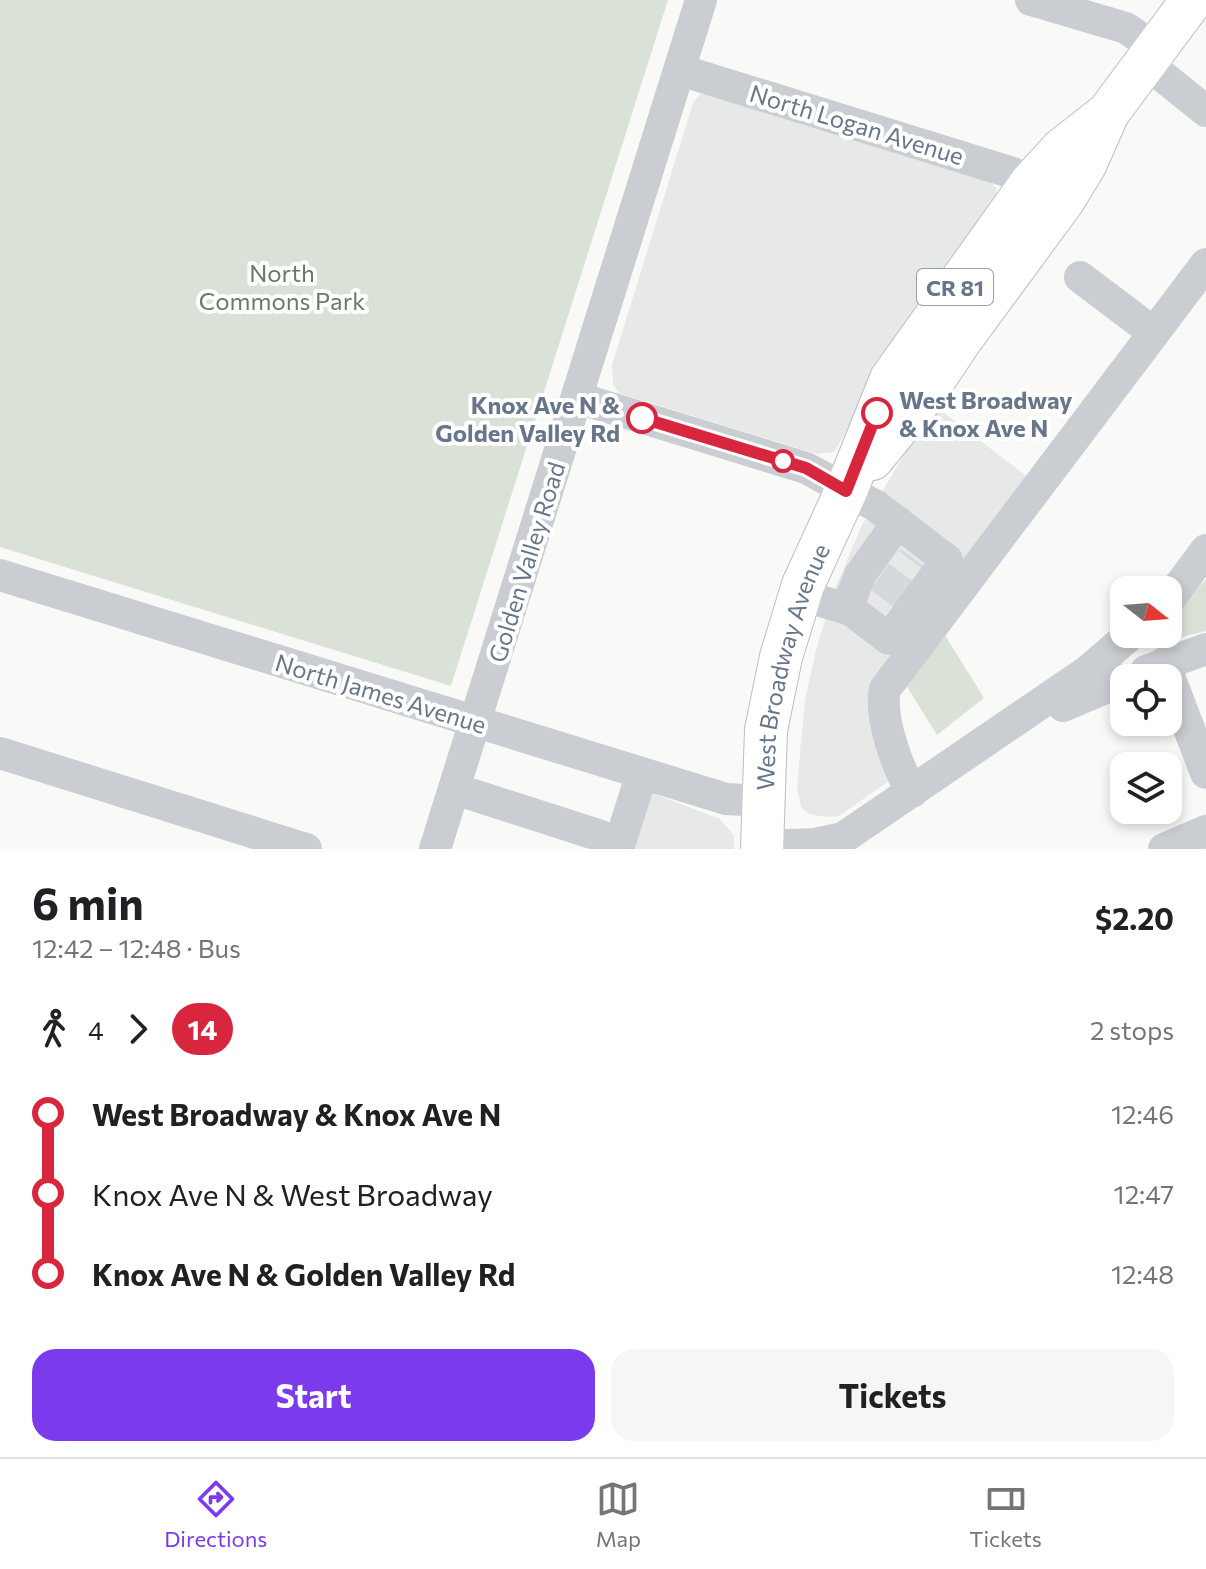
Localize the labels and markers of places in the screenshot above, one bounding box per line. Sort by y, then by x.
place label: West Broadway & Knox Ave N [899,385,1073,442]
place label: Knox Ave N & Golden Valley Rd [435,390,621,447]
marker: West Broadway & Knox Ave N [862,398,892,428]
marker: Knox Ave N & Golden Valley Rd [627,403,657,433]
unlabelled marker [772,450,794,472]

